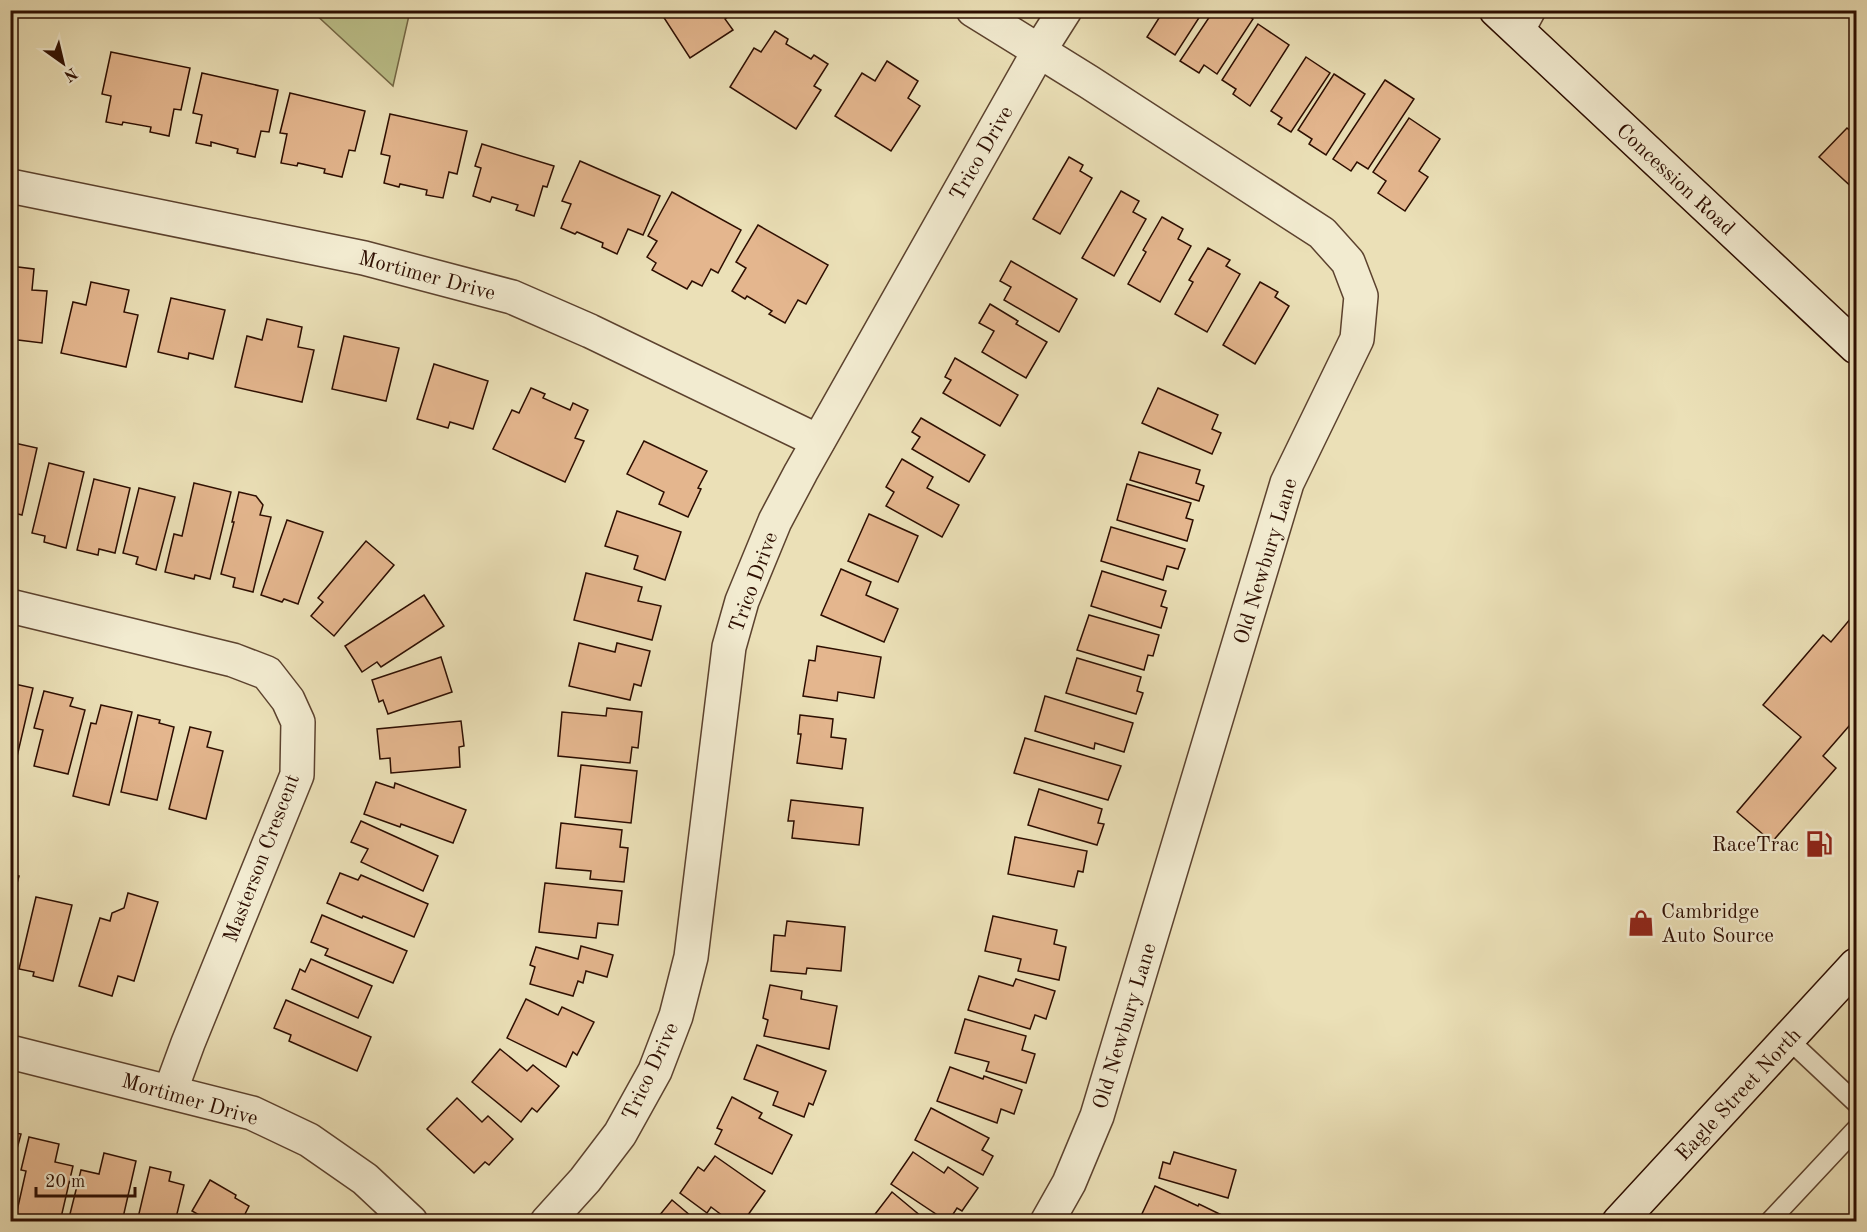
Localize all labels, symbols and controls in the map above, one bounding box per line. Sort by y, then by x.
north arrow [33,33,93,93]
text: N [60,64,80,84]
street label: Trico Drive [947,103,1018,205]
street label: Concession Road [1612,120,1738,240]
street label: Mortimer Drive [356,248,497,305]
street label: Old Newbury Lane [1231,476,1302,647]
street label: Trico Drive [727,530,782,636]
street label: Masterson Crescent [221,771,304,946]
fuel station icon: RaceTrac [1804,829,1834,859]
place label: RaceTrac [1712,835,1799,856]
place label: Cambridge Auto Source [1661,902,1774,947]
shop icon: Cambridge Auto Source [1626,908,1656,938]
street label: Old Newbury Lane [1090,941,1161,1112]
street label: Trico Drive [620,1020,683,1124]
street label: Eagle Street North [1672,1025,1806,1165]
street label: Mortimer Drive [119,1071,260,1130]
scale bar [36,1160,135,1198]
text: 20 m [45,1173,85,1191]

